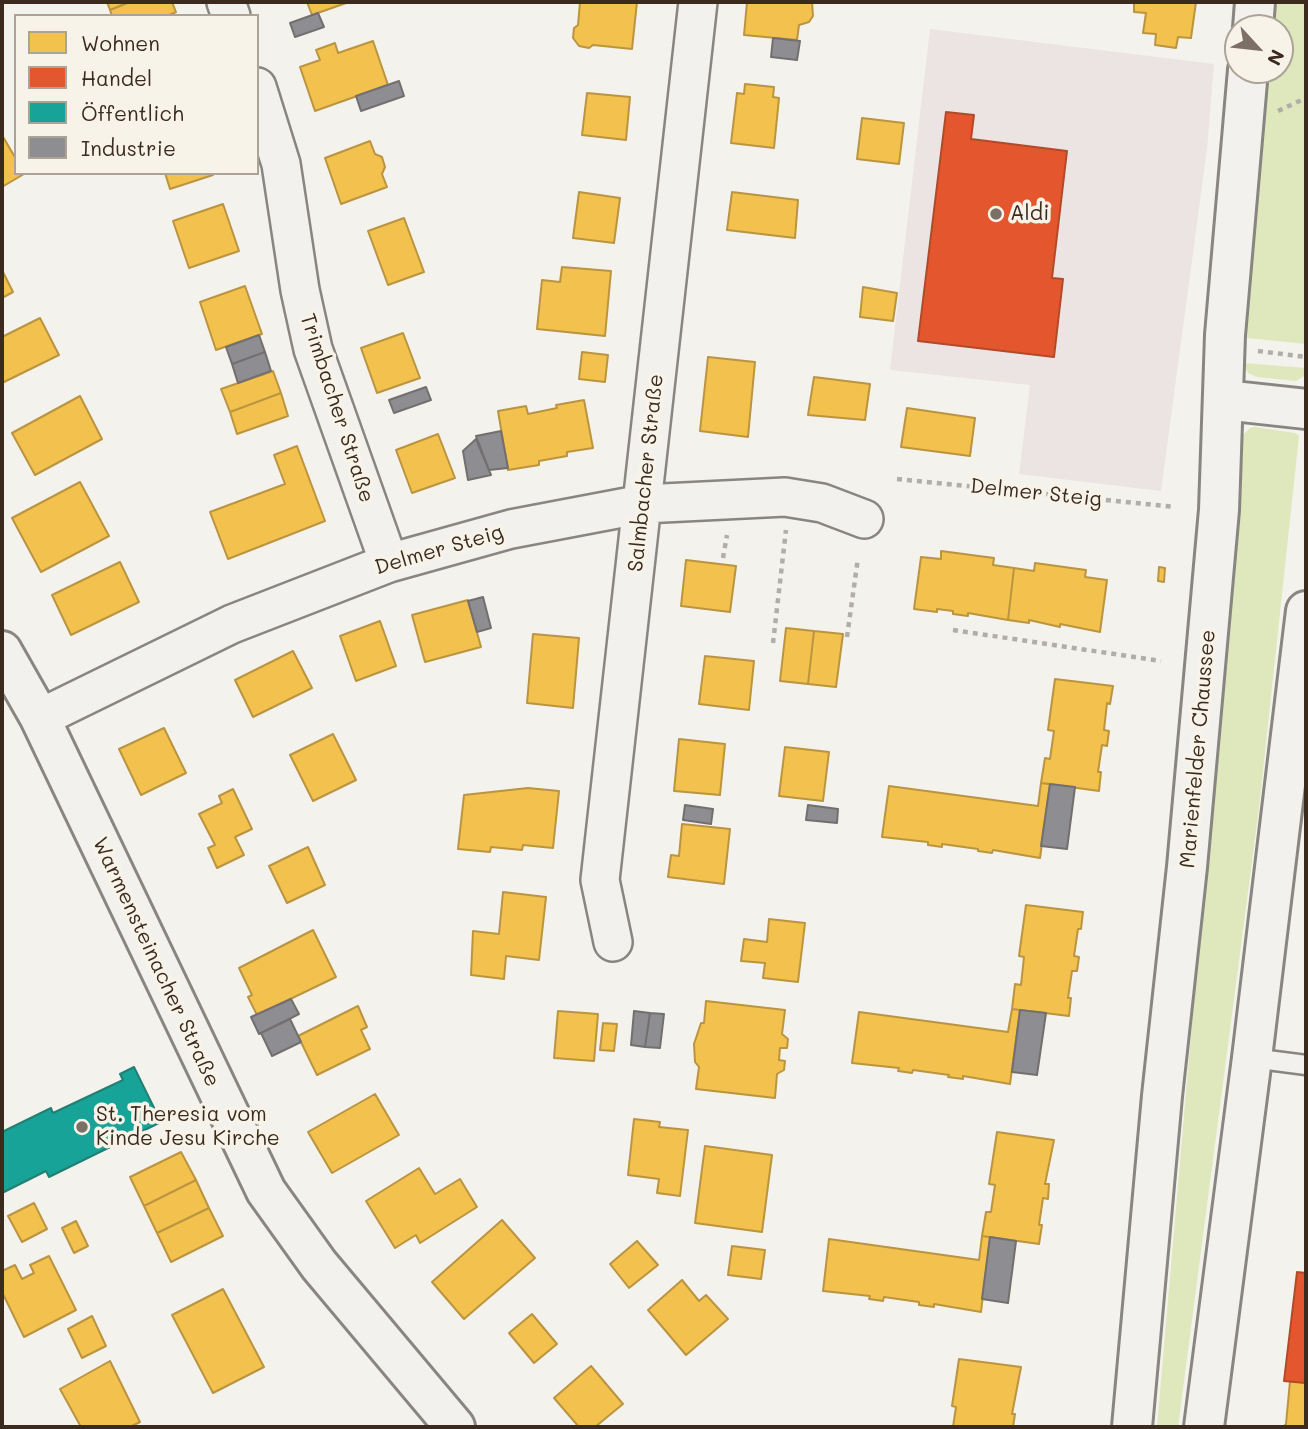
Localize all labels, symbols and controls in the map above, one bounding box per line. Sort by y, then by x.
legend [14,14,259,175]
north arrow [1224,14,1294,84]
text: Wohnen [81,29,160,56]
text: N [1262,46,1291,70]
text: Handel [81,64,152,91]
text: Öffentlich [81,99,184,126]
text: Industrie [81,134,176,161]
place label: Aldi [1010,201,1050,227]
marker: Aldi [988,206,1004,222]
street label: Trimbacher Straße [295,310,379,506]
street label: Salmbacher Straße [623,373,669,573]
street label: Delmer Steig [969,474,1103,512]
street label: Delmer Steig [372,520,506,580]
street label: Marienfelder Chaussee [1175,629,1221,869]
street label: Warmensteinacher Straße [87,833,225,1091]
place label: St. Theresia vom Kinde Jesu Kirche [96,1102,280,1152]
marker: St. Theresia vom Kinde Jesu Kirche [74,1119,90,1135]

